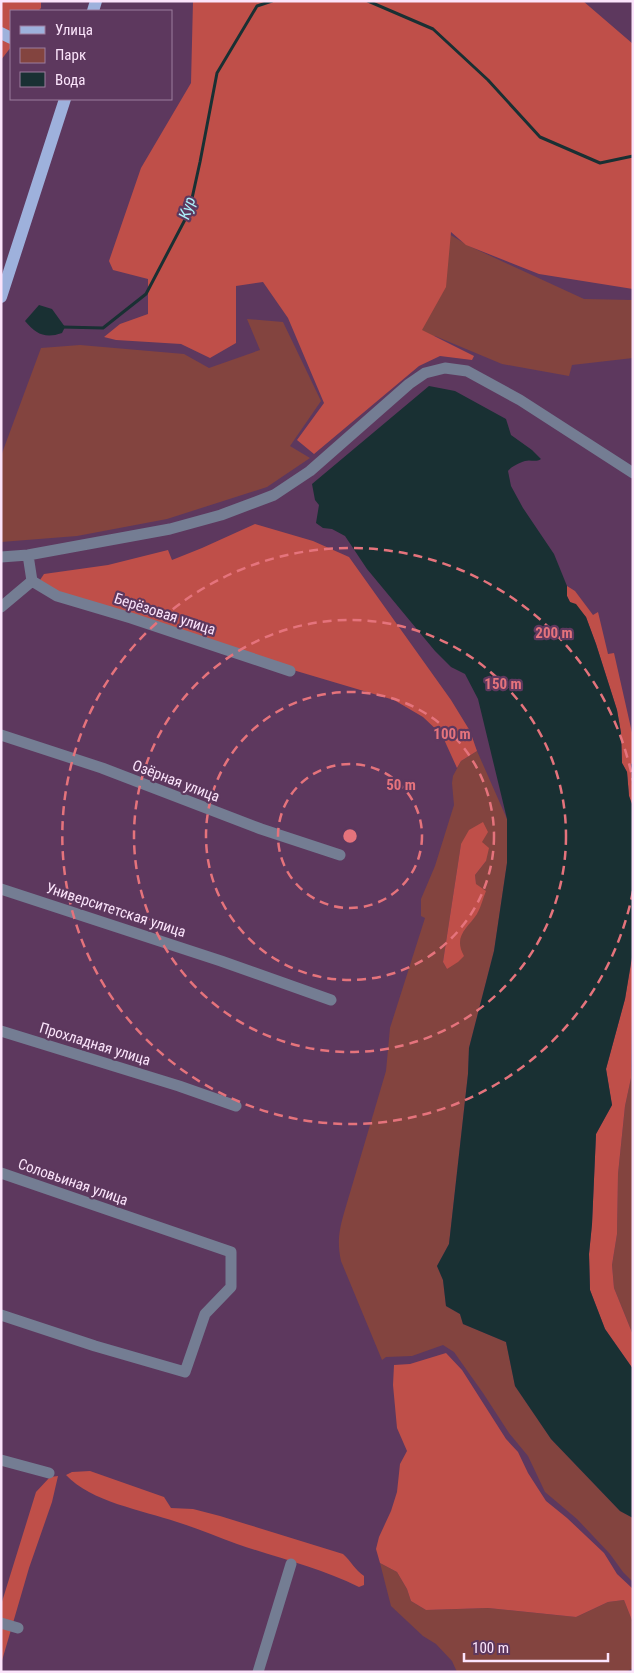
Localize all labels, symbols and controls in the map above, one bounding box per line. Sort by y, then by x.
legend [10,10,172,100]
text: Улица [55,21,93,39]
text: Парк [55,46,86,64]
text: Вода [55,71,85,89]
water label: Кур [174,194,200,222]
street label: Берёзовая улица [112,589,218,639]
text: 200 m [535,624,573,642]
text: 150 m [484,675,522,693]
text: 100 m [433,725,471,743]
street label: Озёрная улица [130,756,222,806]
text: 50 m [386,776,416,794]
centre of rings [341,827,359,845]
street label: Университетская улица [44,879,188,941]
street label: Прохладная улица [37,1019,153,1069]
street label: Соловьиная улица [16,1155,130,1209]
scale bar [464,1630,608,1662]
text: 100 m [472,1639,509,1657]

